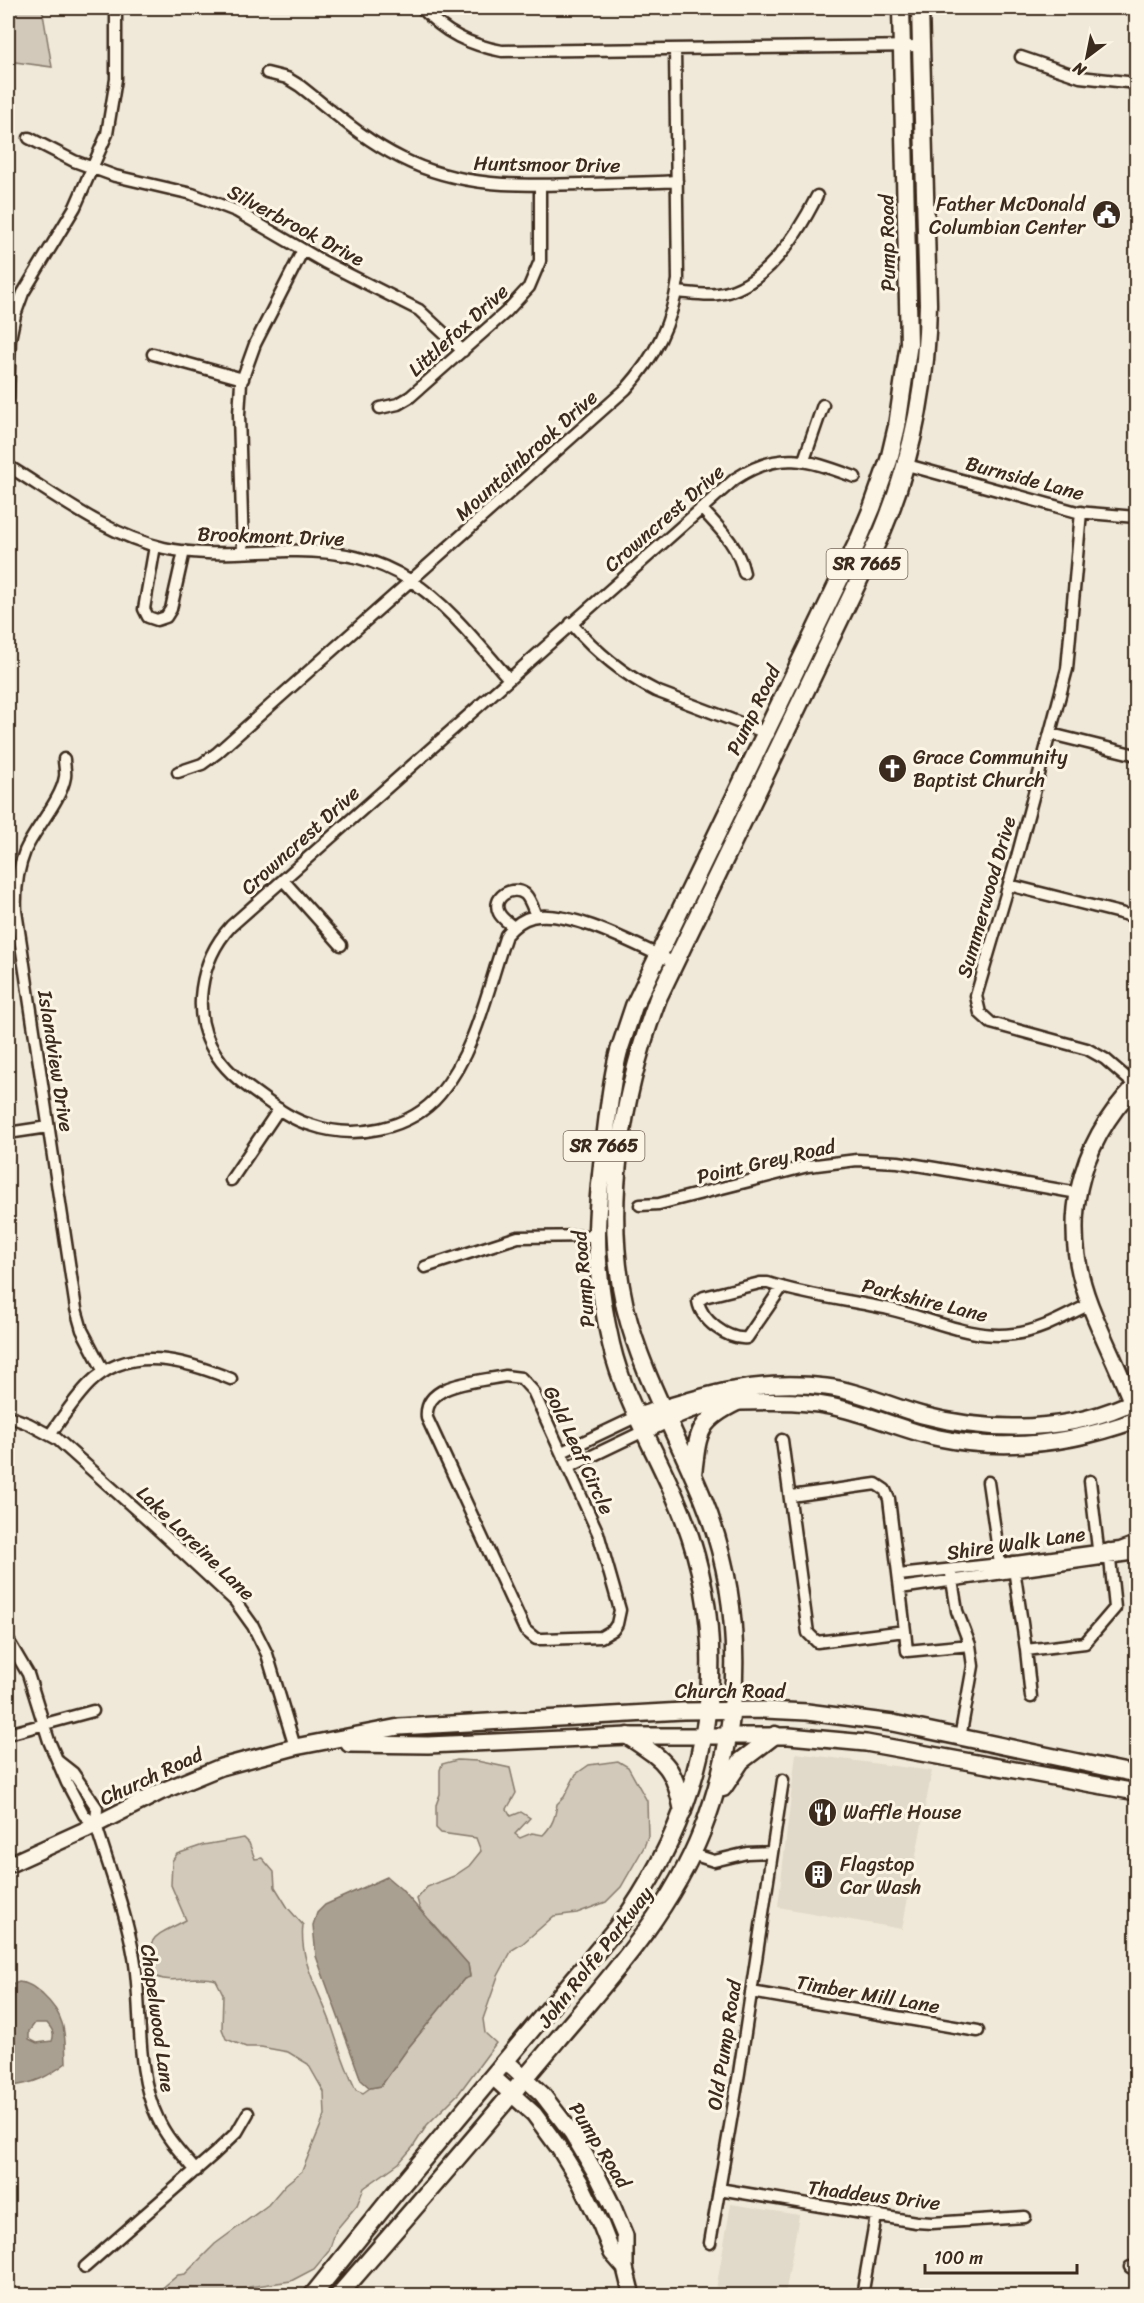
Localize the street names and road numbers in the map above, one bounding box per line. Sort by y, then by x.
street label: Huntsmoor Drive [473,146,621,183]
street label: Silverbrook Drive [221,174,371,277]
street label: Pump Road [869,193,906,292]
street label: Littlefox Drive [400,275,517,386]
street label: Mountainbrook Drive [446,381,606,530]
street label: Burnside Lane [962,446,1088,511]
street label: Crowncrest Drive [596,456,733,581]
street label: Brookmont Drive [197,516,345,557]
road number: SR 7665 [826,549,908,579]
street label: Pump Road [716,658,791,761]
street label: Crowncrest Drive [232,777,368,904]
street label: Summerwood Drive [947,812,1026,982]
street label: Islandview Drive [27,987,84,1134]
street label: Point Grey Road [693,1128,840,1194]
road number: SR 7665 [564,1131,644,1161]
street label: Pump Road [562,1228,605,1329]
street label: Parkshire Lane [858,1268,992,1333]
street label: Gold Leaf Circle [533,1380,624,1521]
street label: Lake Loreine Lane [128,1477,263,1610]
street label: Shire Walk Lane [944,1516,1088,1571]
street label: Church Road [675,1674,787,1709]
street label: Church Road [94,1737,210,1816]
street label: John Rolfe Parkway [528,1878,663,2037]
street label: Chapelwood Lane [130,1942,185,2095]
street label: Timber Mill Lane [793,1965,942,2024]
street label: Old Pump Road [697,1976,752,2113]
street label: Pump Road [559,2095,641,2197]
street label: Thaddeus Drive [806,2170,942,2221]

